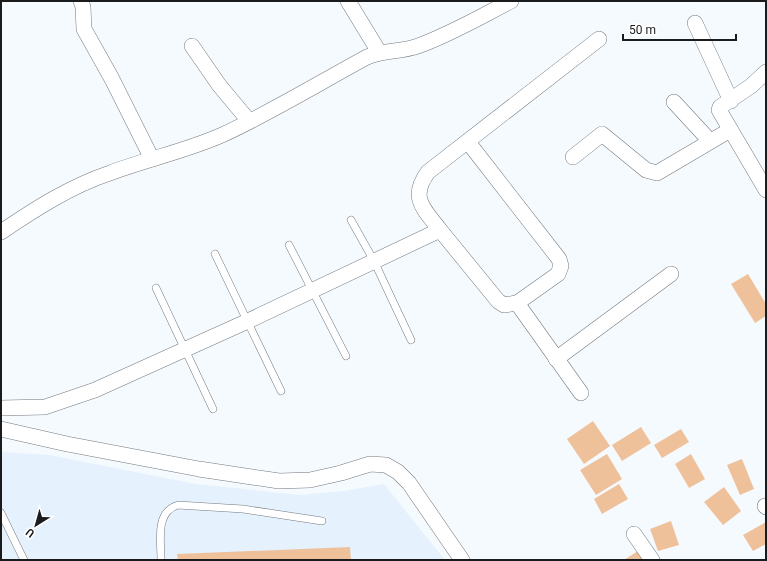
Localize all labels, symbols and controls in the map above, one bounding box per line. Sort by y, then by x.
scale bar [623,16,736,42]
text: 50 m [629,23,656,37]
north arrow [16,505,56,545]
text: U [23,525,37,540]

